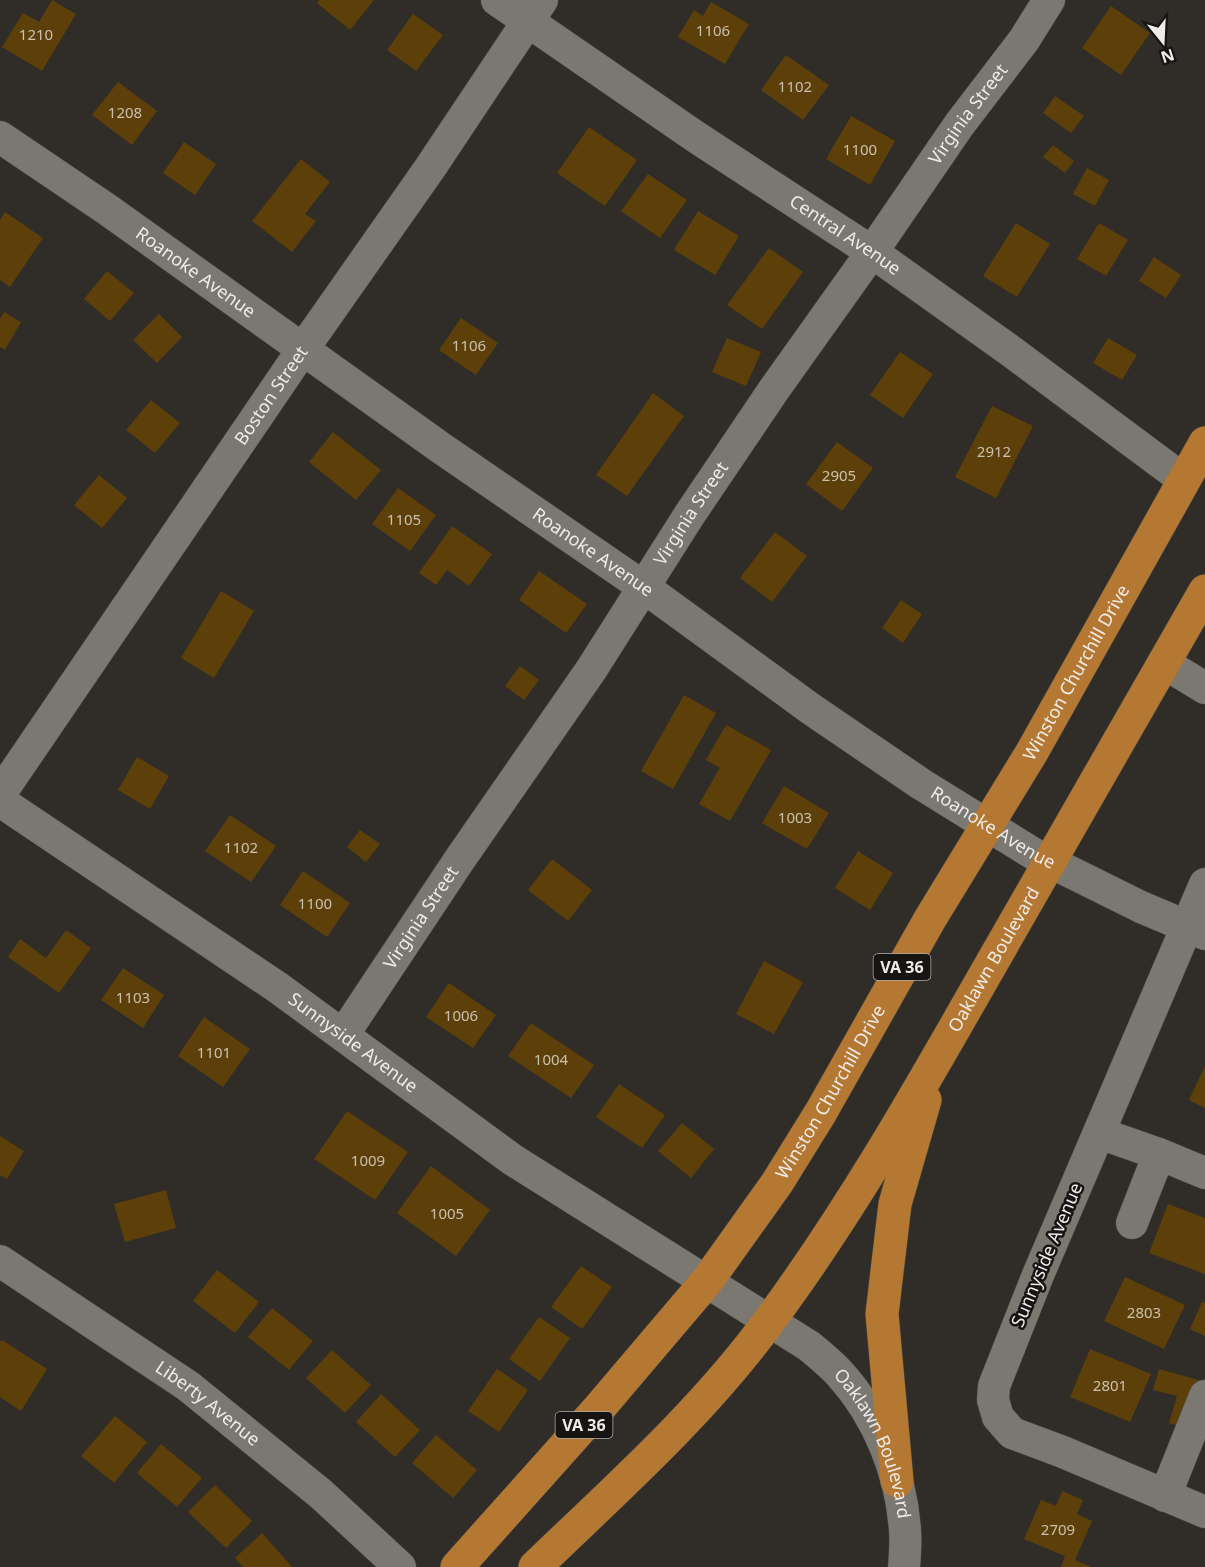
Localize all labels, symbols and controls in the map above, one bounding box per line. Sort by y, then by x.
north arrow [1133,12,1193,72]
house number: 1106 [696,20,730,40]
house number: 1210 [19,24,53,44]
text: N [1158,44,1177,69]
street label: Virginia Street [922,58,1013,169]
house number: 1102 [778,76,812,96]
house number: 1208 [108,102,142,122]
house number: 1100 [843,139,877,159]
street label: Central Avenue [785,188,906,280]
street label: Roanoke Avenue [131,221,261,323]
house number: 1106 [452,335,486,355]
street label: Boston Street [228,340,313,449]
house number: 2912 [977,441,1011,461]
street label: Virginia Street [648,456,733,569]
house number: 2905 [822,465,856,485]
street label: Roanoke Avenue [528,501,659,602]
house number: 1105 [387,509,421,529]
street label: Winston Churchill Drive [1017,580,1134,765]
street label: Roanoke Avenue [927,780,1060,874]
house number: 1003 [778,807,812,827]
house number: 1102 [224,837,258,857]
street label: Virginia Street [377,860,464,973]
street label: Oaklawn Boulevard [942,882,1044,1036]
house number: 1100 [298,893,332,913]
road number: VA 36 [874,954,930,980]
house number: 1103 [116,987,150,1007]
street label: Sunnyside Avenue [284,987,423,1097]
street label: Winston Churchill Drive [769,1000,890,1183]
house number: 1006 [444,1005,478,1025]
house number: 1101 [197,1042,231,1062]
house number: 1004 [534,1049,569,1069]
house number: 1009 [351,1150,385,1170]
street label: Sunnyside Avenue [1005,1179,1087,1331]
house number: 1005 [430,1203,464,1223]
house number: 2803 [1127,1302,1161,1322]
street label: Liberty Avenue [151,1355,266,1451]
street label: Oaklawn Boulevard [829,1363,917,1520]
house number: 2801 [1093,1375,1127,1395]
road number: VA 36 [556,1412,612,1438]
house number: 2709 [1041,1519,1075,1539]

